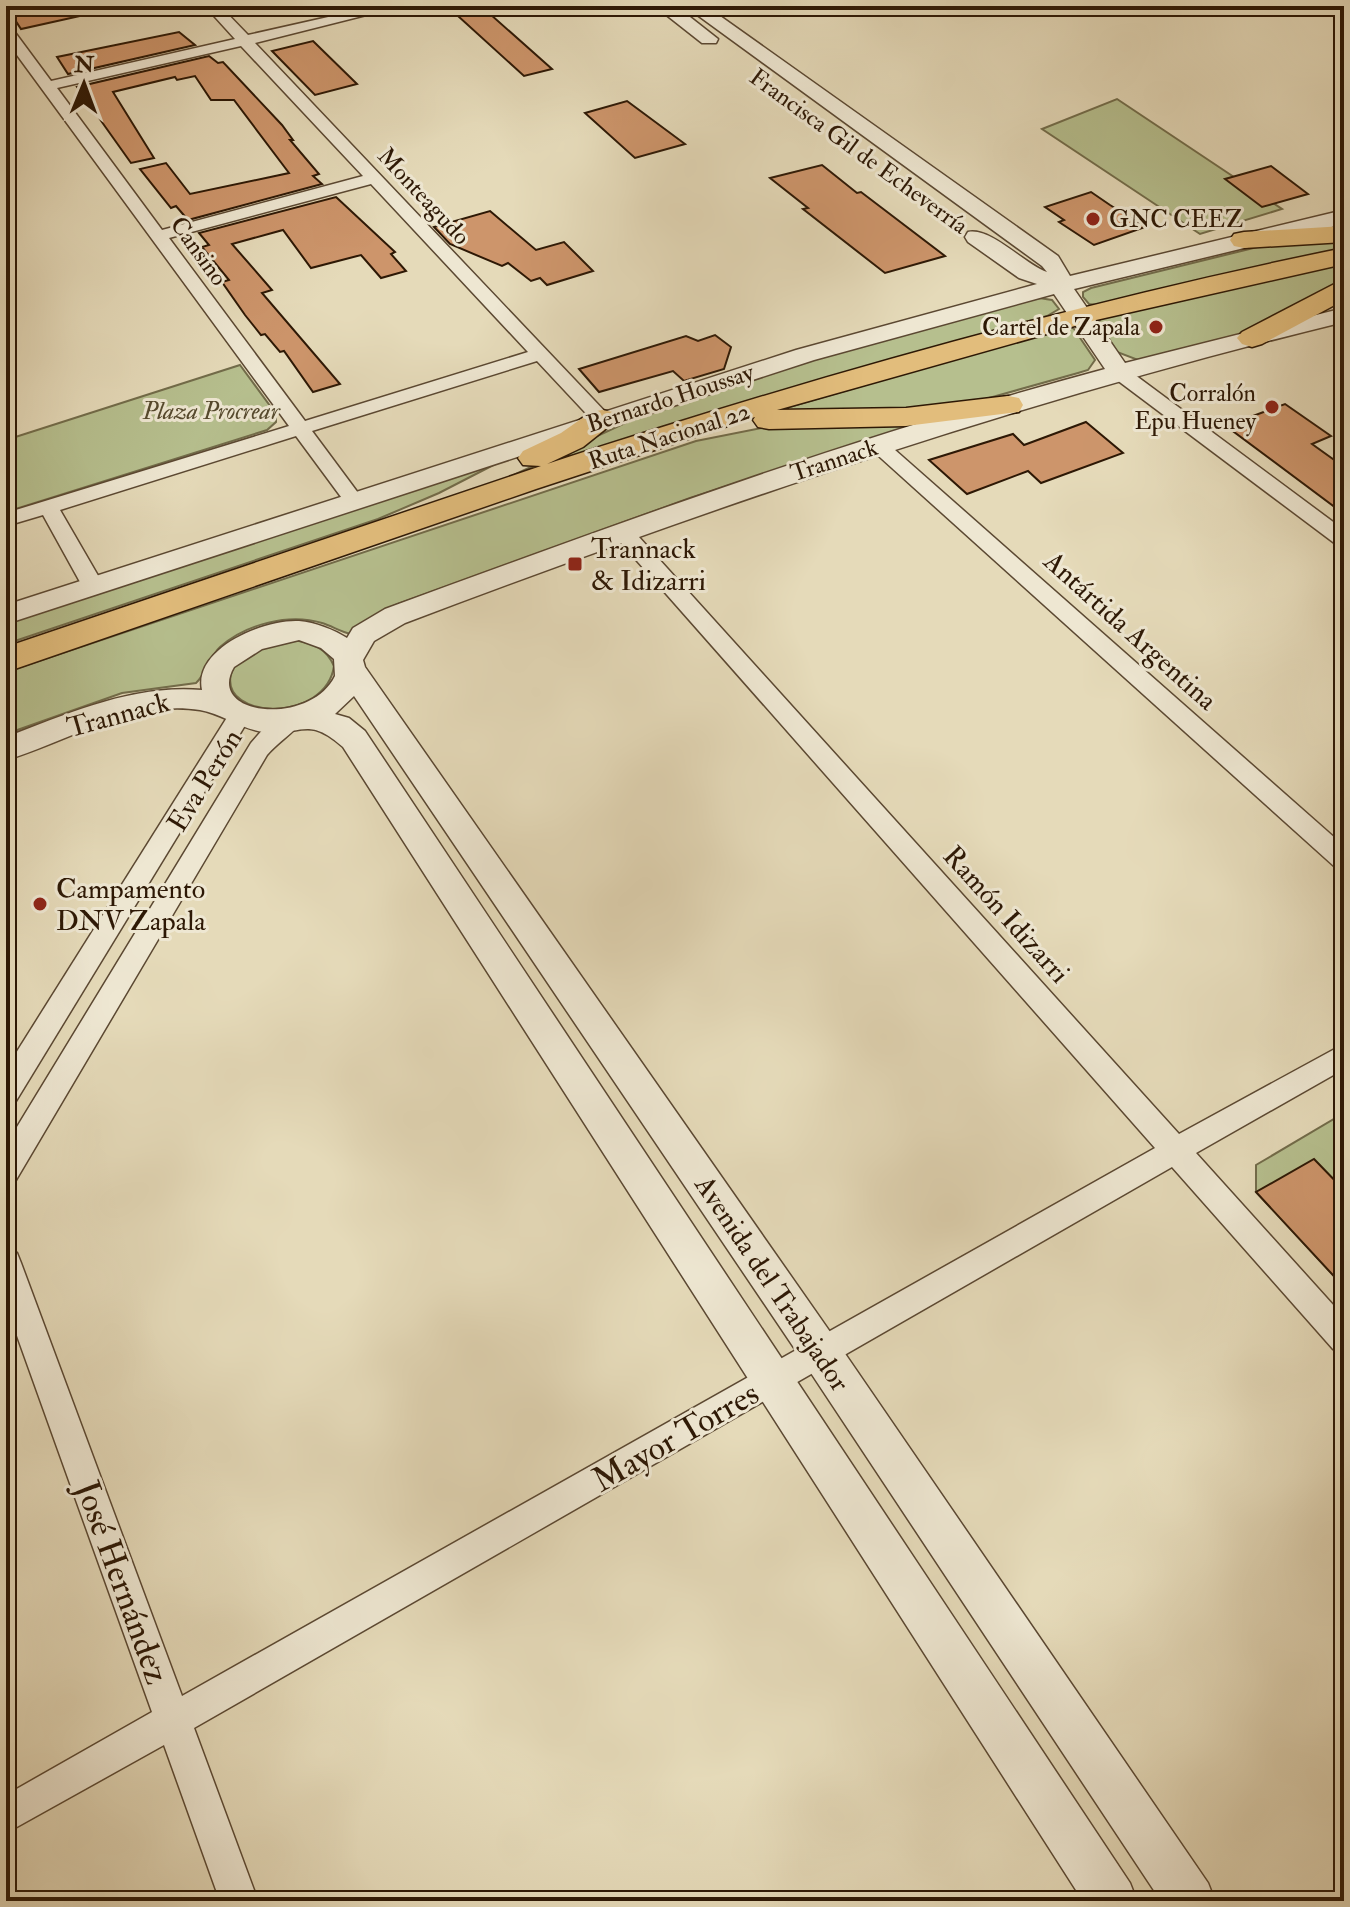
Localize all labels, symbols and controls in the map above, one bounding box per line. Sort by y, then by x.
north arrow [44,44,124,124]
text: N [73,51,95,79]
street label: Francisca Gil de Echeverría [743,62,975,242]
street label: Monteagudo [371,141,477,252]
place label: GNC CEEZ [1109,204,1243,235]
marker: GNC CEEZ [1084,210,1102,228]
street label: Cansino [163,211,234,292]
place label: Cartel de Zapala [982,312,1141,343]
marker: Cartel de Zapala [1147,318,1165,336]
street label: Bernardo Houssay [583,357,758,440]
place label: Corralón Epu Hueney [1134,378,1256,437]
park label: Plaza Procrear [141,396,281,427]
street label: Ruta Nacional 22 [584,396,754,477]
marker: Corralón Epu Hueney [1263,398,1281,416]
street label: Trannack [787,432,882,489]
place label: Trannack & Idizarri [591,532,706,599]
street label: Antártida Argentina [1035,543,1224,718]
marker: Trannack & Idizarri [566,555,584,573]
street label: Trannack [63,685,174,746]
street label: Eva Perón [160,723,250,839]
street label: Ramón Idizarri [935,839,1077,991]
place label: Campamento DNV Zapala [56,872,206,939]
marker: Campamento DNV Zapala [31,895,49,913]
street label: Avenida del Trabajador [686,1168,857,1399]
street label: Mayor Torres [585,1372,767,1502]
street label: José Hernández [65,1474,178,1690]

